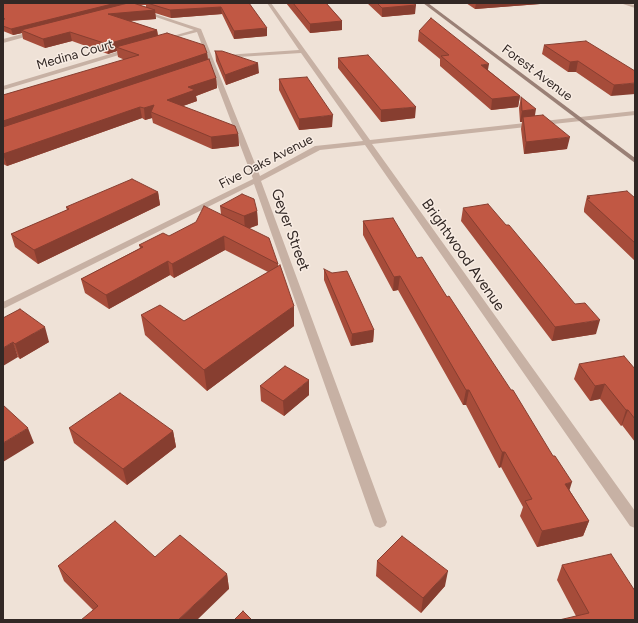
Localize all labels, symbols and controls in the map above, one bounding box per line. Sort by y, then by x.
street label: Medina Court [35,37,115,73]
street label: Forest Avenue [499,41,575,105]
street label: Five Oaks Avenue [216,132,316,192]
street label: Geyer Street [267,186,313,274]
street label: Brightwood Avenue [418,195,508,315]

